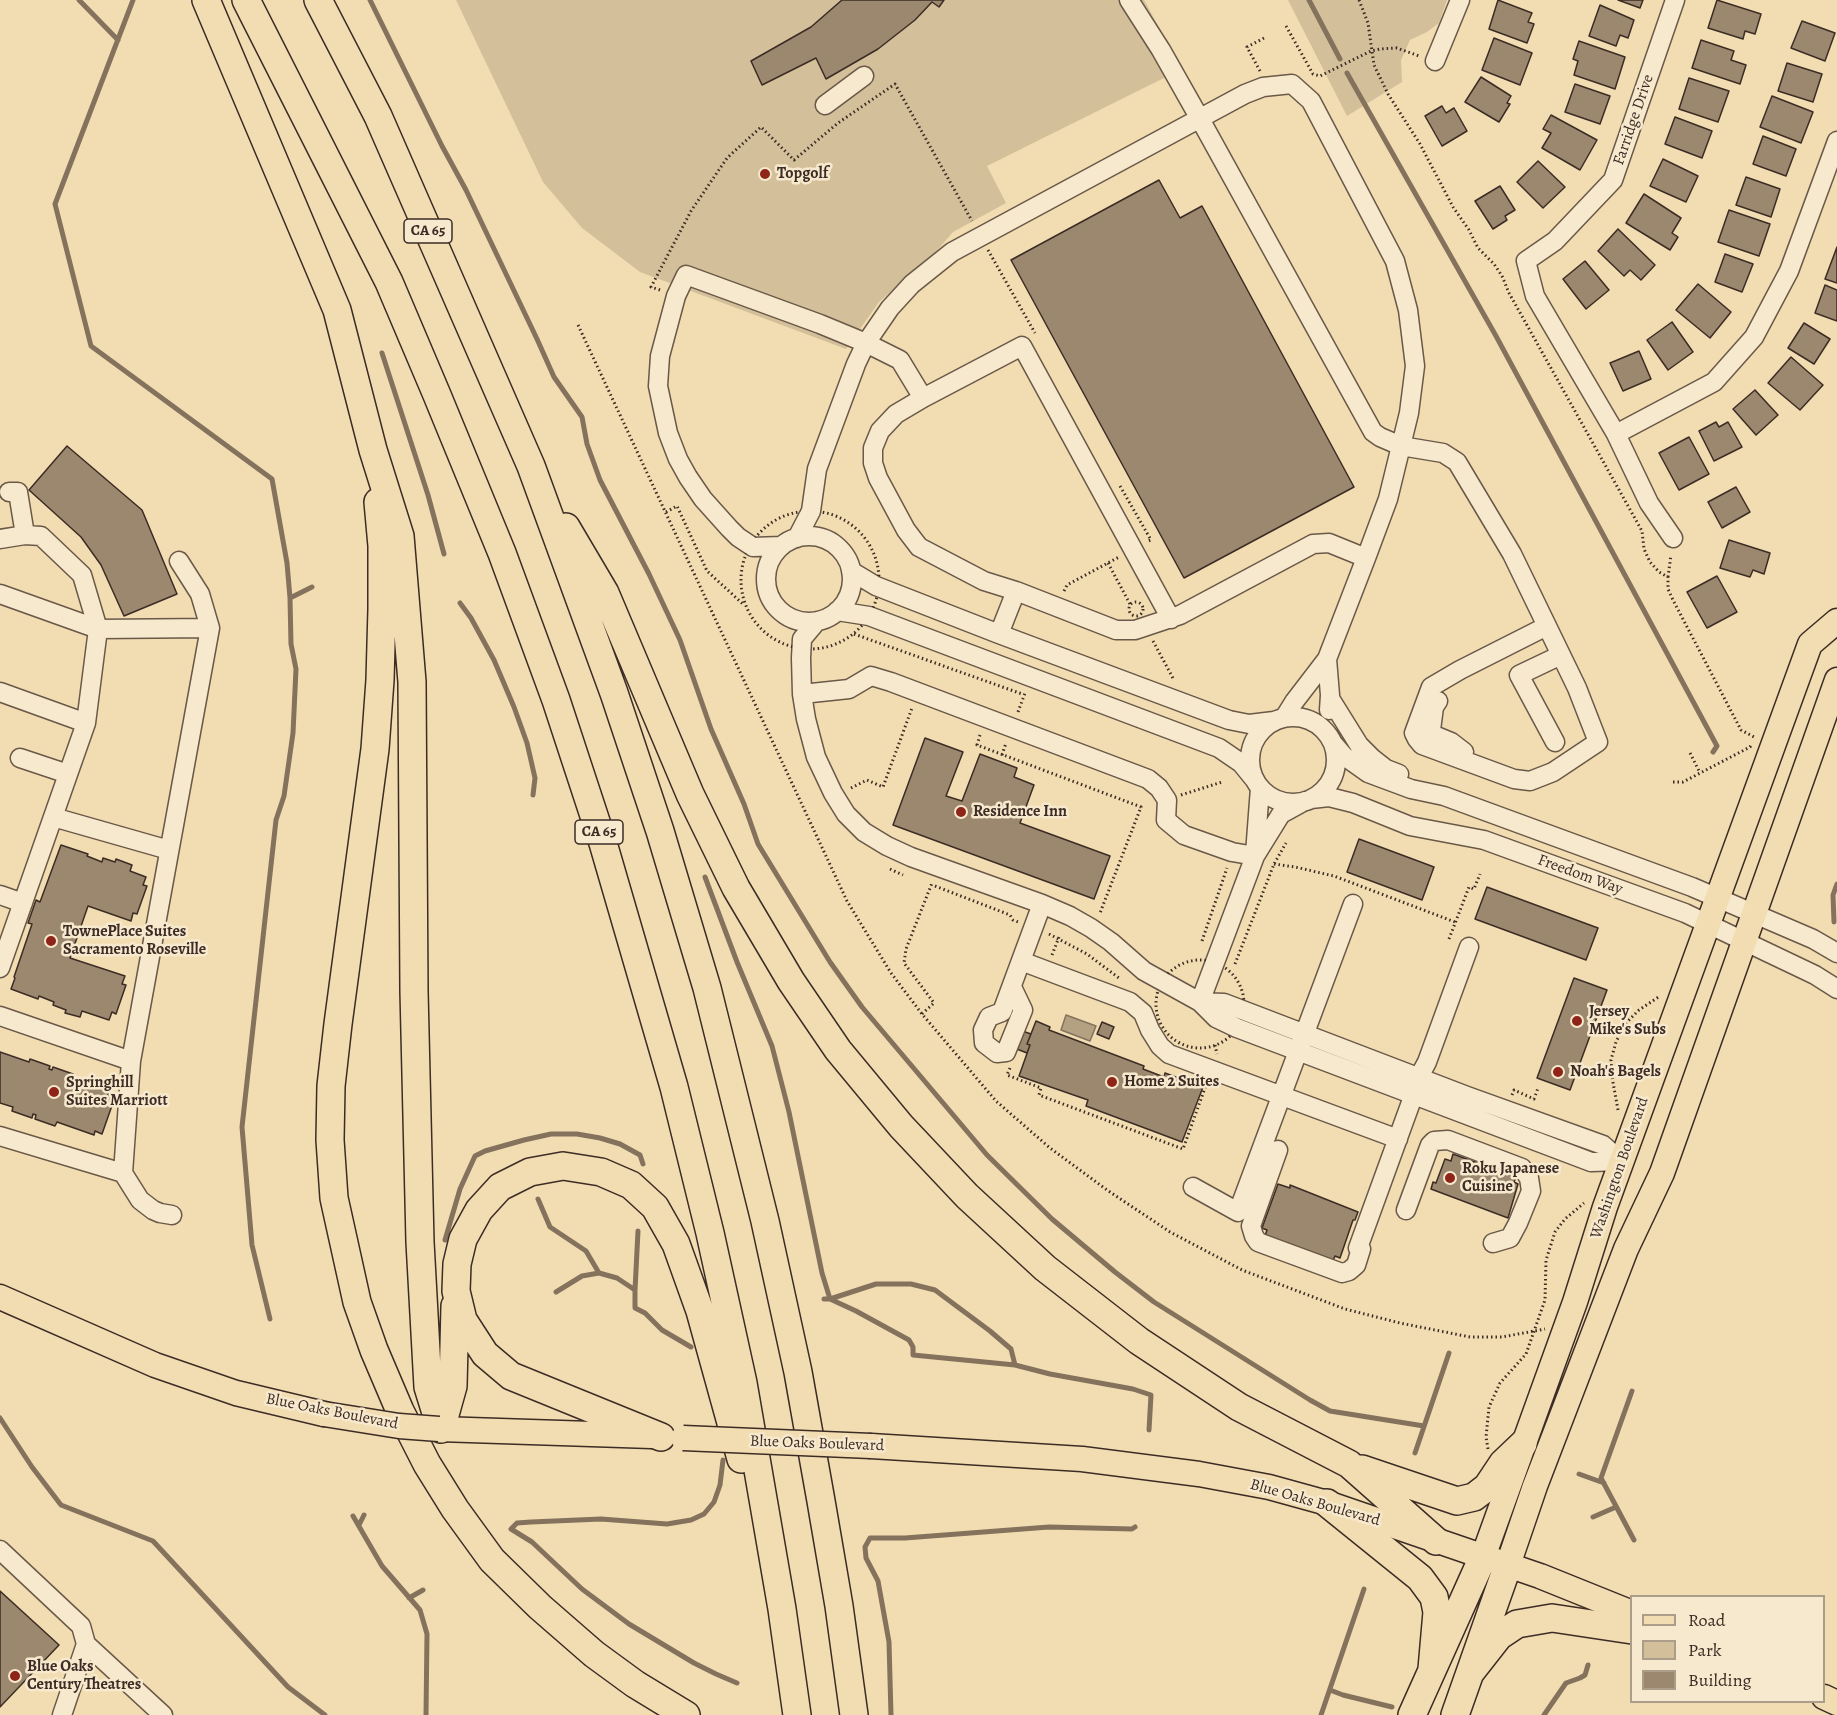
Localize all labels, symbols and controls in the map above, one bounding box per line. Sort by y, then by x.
street label: Farridge Drive [1610,72,1658,168]
place label: Topgolf [777,164,828,184]
marker: Topgolf [758,167,772,181]
road number: CA 65 [404,219,452,243]
place label: Residence Inn [973,802,1067,822]
marker: Residence Inn [954,805,968,819]
road number: CA 65 [575,820,623,844]
street label: Freedom Way [1535,851,1625,899]
place label: TownePlace Suites Sacramento Roseville [63,922,206,960]
marker: TownePlace Suites Sacramento Roseville [44,934,58,948]
place label: Jersey Mike's Subs [1589,1002,1666,1040]
marker: Jersey Mike's Subs [1570,1014,1584,1028]
place label: Noah's Bagels [1570,1062,1661,1082]
marker: Noah's Bagels [1551,1065,1565,1079]
place label: Home 2 Suites [1124,1072,1219,1092]
place label: Springhill Suites Marriott [66,1073,168,1111]
marker: Home 2 Suites [1105,1075,1119,1089]
marker: Springhill Suites Marriott [47,1085,61,1099]
street label: Washington Boulevard [1587,1095,1653,1241]
place label: Roku Japanese Cuisine [1462,1159,1559,1197]
marker: Roku Japanese Cuisine [1443,1171,1457,1185]
street label: Blue Oaks Boulevard [264,1390,400,1434]
street label: Blue Oaks Boulevard [749,1432,885,1456]
street label: Blue Oaks Boulevard [1248,1475,1382,1531]
legend [1630,1595,1825,1703]
text: Road [1688,1608,1725,1632]
text: Park [1688,1638,1722,1662]
place label: Blue Oaks Century Theatres [27,1657,141,1695]
text: Building [1688,1668,1752,1692]
marker: Blue Oaks Century Theatres [8,1669,22,1683]

